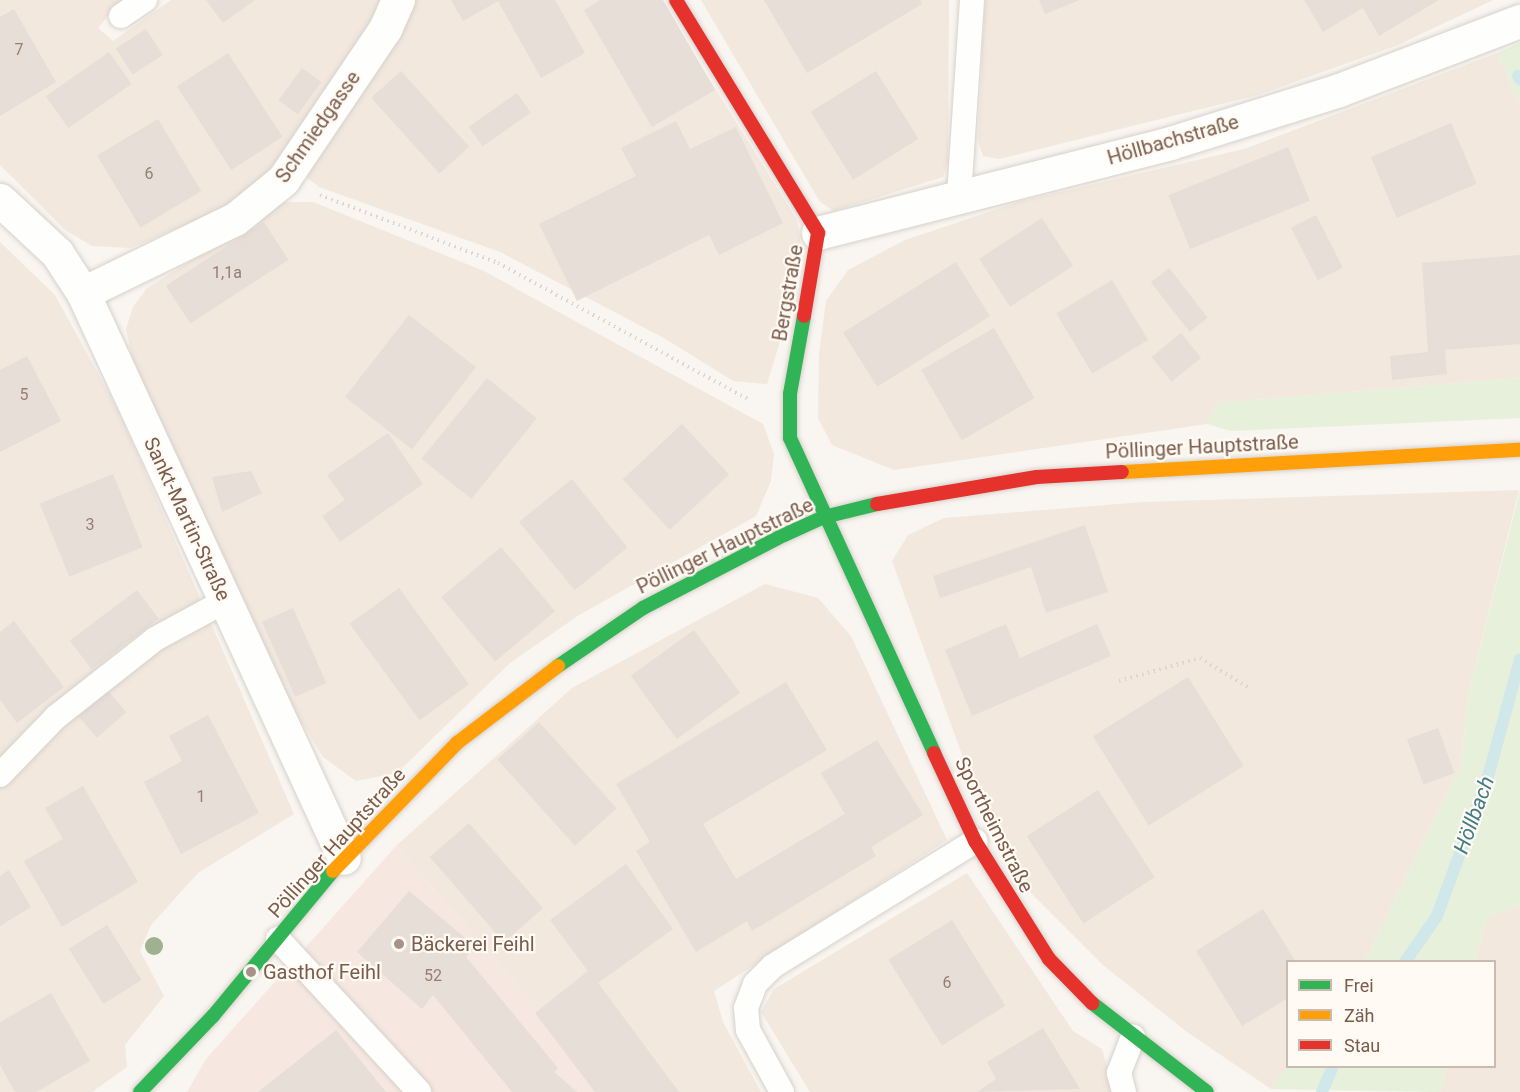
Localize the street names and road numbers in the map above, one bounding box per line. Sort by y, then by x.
street label: Schmiedgasse [271,66,365,188]
street label: Höllbachstraße [1105,110,1241,170]
street label: Bergstraße [768,243,808,343]
street label: Pöllinger Hauptstraße [1105,430,1299,464]
street label: Sankt-Martin-Straße [139,433,235,605]
street label: Pöllinger Hauptstraße [633,493,817,599]
street label: Sportheimstraße [949,753,1039,897]
street label: Pöllinger Hauptstraße [263,763,411,923]

